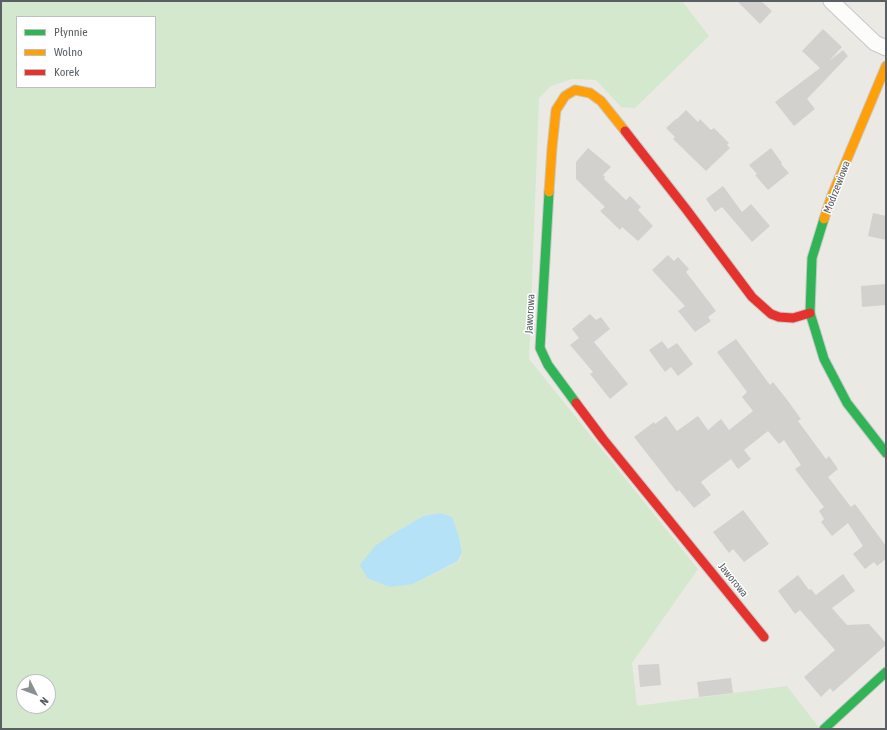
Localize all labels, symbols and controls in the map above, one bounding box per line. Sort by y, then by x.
legend [16,16,156,88]
text: Płynnie [54,25,88,39]
text: Wolno [54,45,83,59]
text: Korek [54,65,80,79]
street label: Modrzewiowa [821,159,853,215]
street label: Jaworowa [522,294,538,334]
street label: Jaworowa [715,560,751,600]
north arrow [16,674,56,714]
text: N [38,695,51,708]

